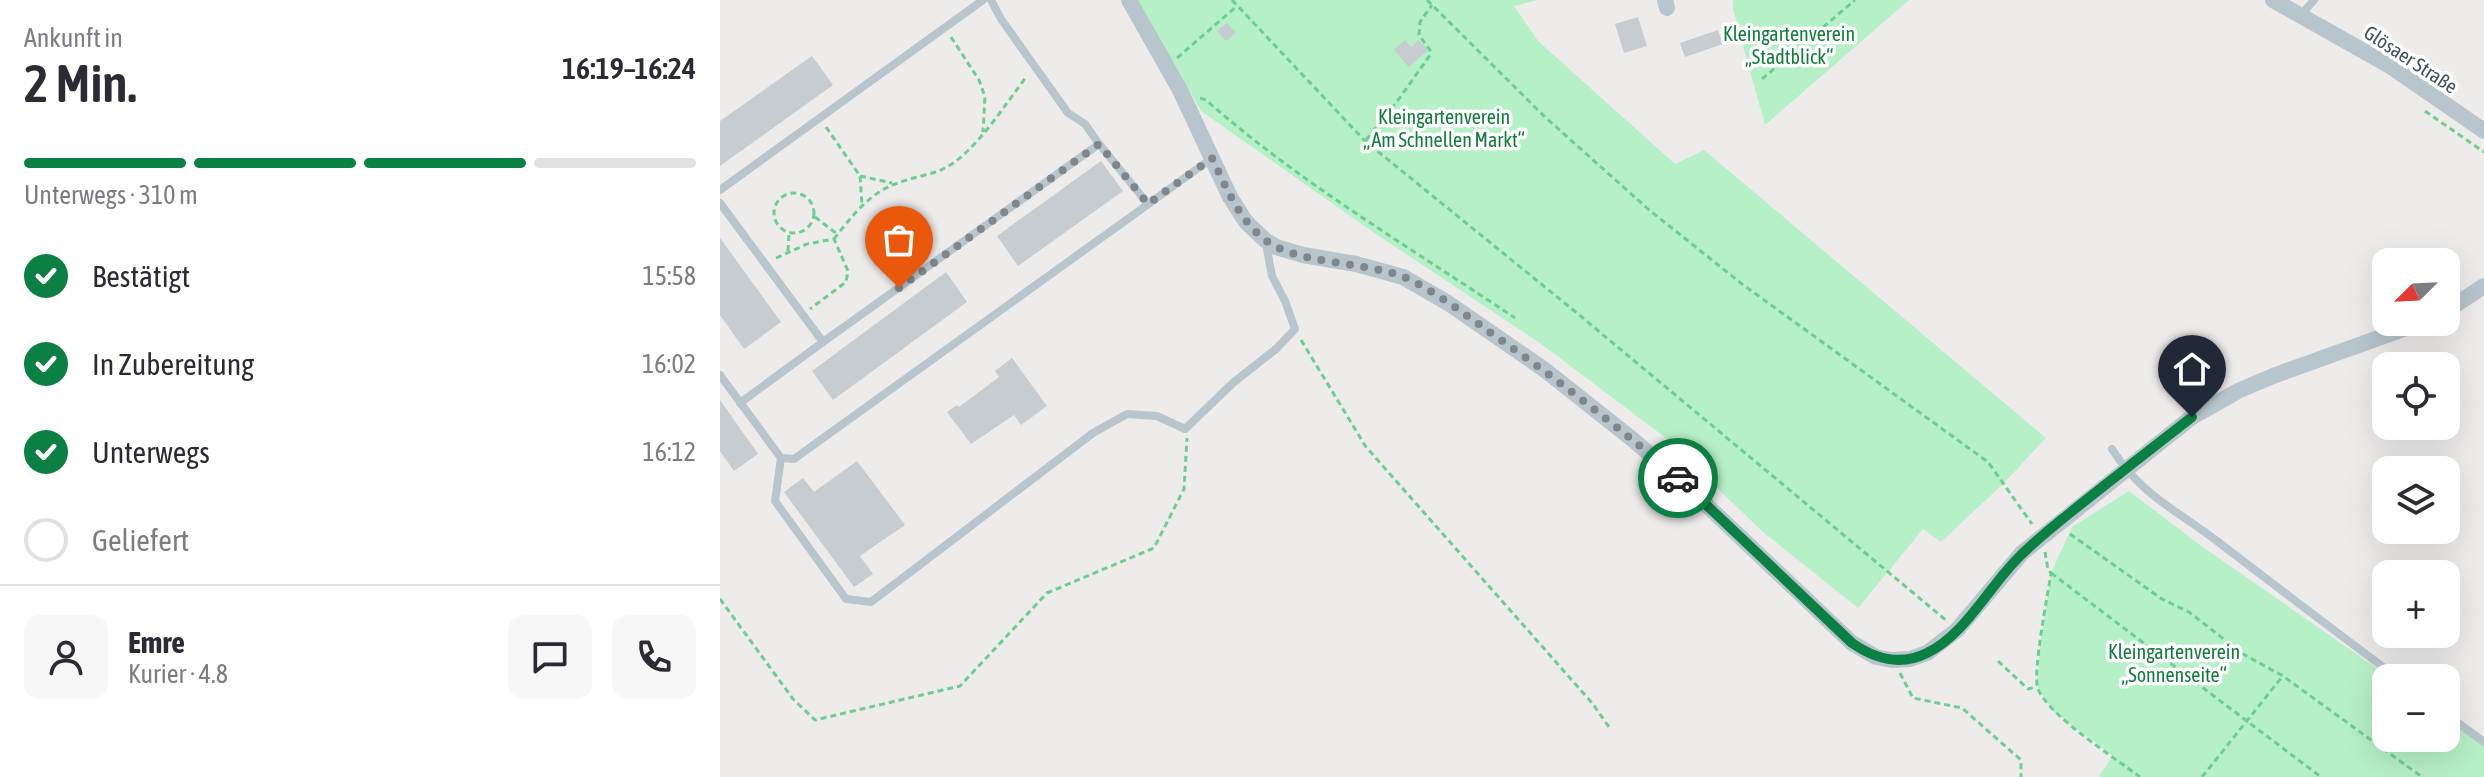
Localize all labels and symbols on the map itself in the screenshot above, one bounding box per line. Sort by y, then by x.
street label: Glösaer Straße [2360,20,2462,98]
park label: Kleingartenverein „Stadtblick“ [1723,22,1855,68]
park label: Kleingartenverein „Am Schnellen Markt“ [1363,105,1525,151]
pin [865,206,933,288]
north arrow [2372,248,2460,336]
pin [2158,335,2226,417]
courier [1638,438,1718,518]
park label: Kleingartenverein „Sonnenseite“ [2108,640,2240,686]

